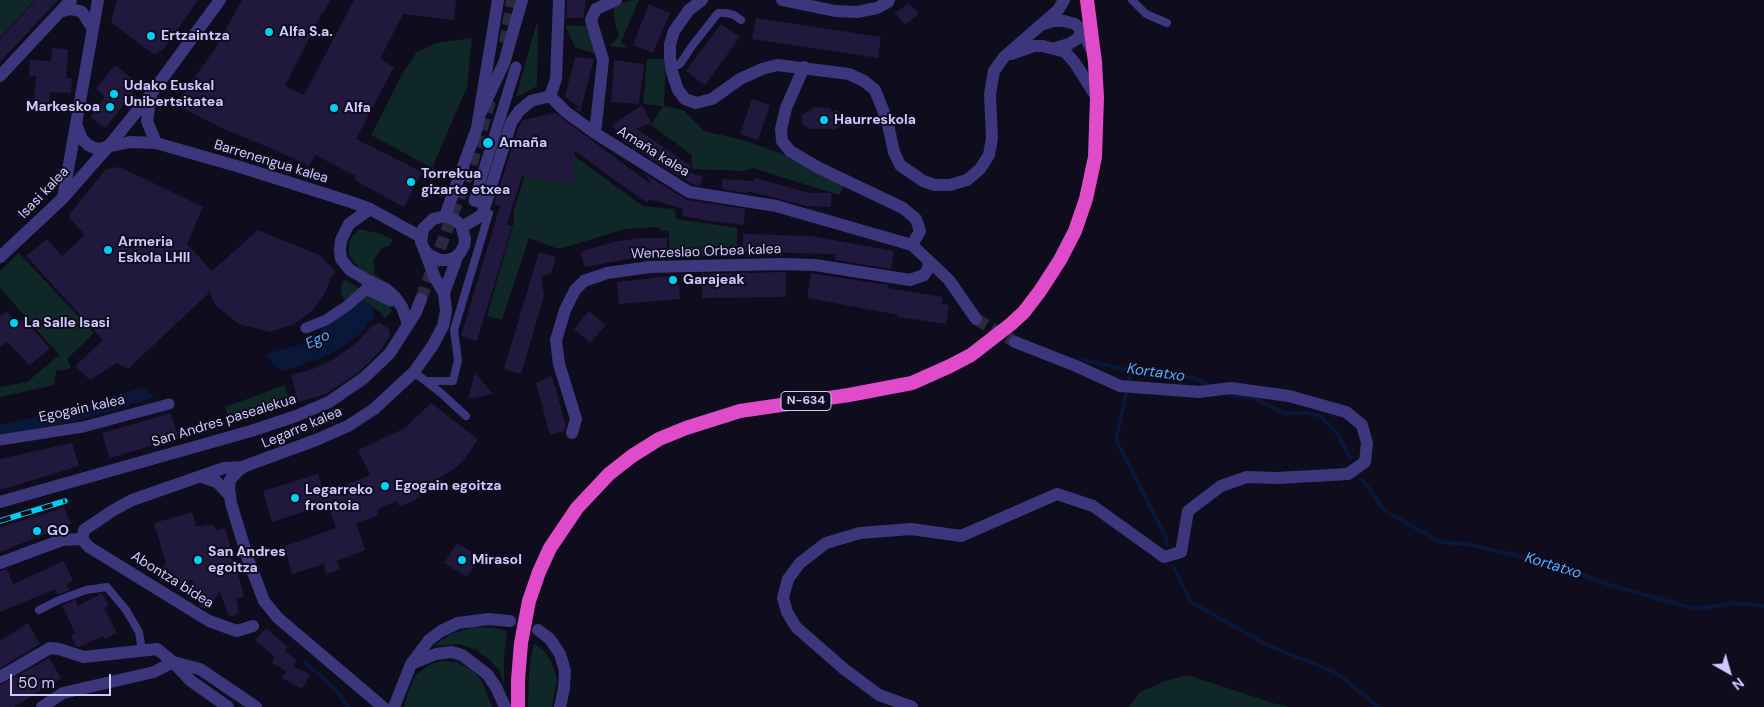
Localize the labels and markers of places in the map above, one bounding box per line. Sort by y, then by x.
place label: Alfa S.a. [279,24,333,40]
marker: Alfa S.a. [263,26,275,38]
place label: Ertzaintza [161,28,230,44]
marker: Ertzaintza [145,30,157,42]
place label: Udako Euskal Unibertsitatea [124,78,223,110]
marker: Udako Euskal Unibertsitatea [108,88,120,100]
place label: Markeskoa [26,99,100,115]
place label: Alfa [344,100,371,116]
marker: Markeskoa [104,101,116,113]
marker: Alfa [328,102,340,114]
place label: Haurreskola [834,112,916,128]
marker: Haurreskola [818,114,830,126]
place label: Amaña [499,135,547,151]
marker: Amaña [481,136,495,150]
place label: Torrekua gizarte etxea [421,166,510,198]
marker: Torrekua gizarte etxea [405,176,417,188]
place label: Armeria Eskola LHII [118,234,190,266]
marker: Armeria Eskola LHII [102,244,114,256]
place label: Garajeak [683,272,745,288]
marker: Garajeak [667,274,679,286]
place label: La Salle Isasi [24,315,110,331]
marker: La Salle Isasi [8,317,20,329]
place label: Egogain egoitza [395,478,501,494]
marker: Egogain egoitza [379,480,391,492]
place label: Legarreko frontoia [305,482,373,514]
marker: Legarreko frontoia [289,492,301,504]
place label: GO [47,523,69,539]
marker: GO [31,525,43,537]
place label: San Andres egoitza [208,544,286,576]
place label: Mirasol [472,552,522,568]
marker: San Andres egoitza [192,554,204,566]
marker: Mirasol [456,554,468,566]

